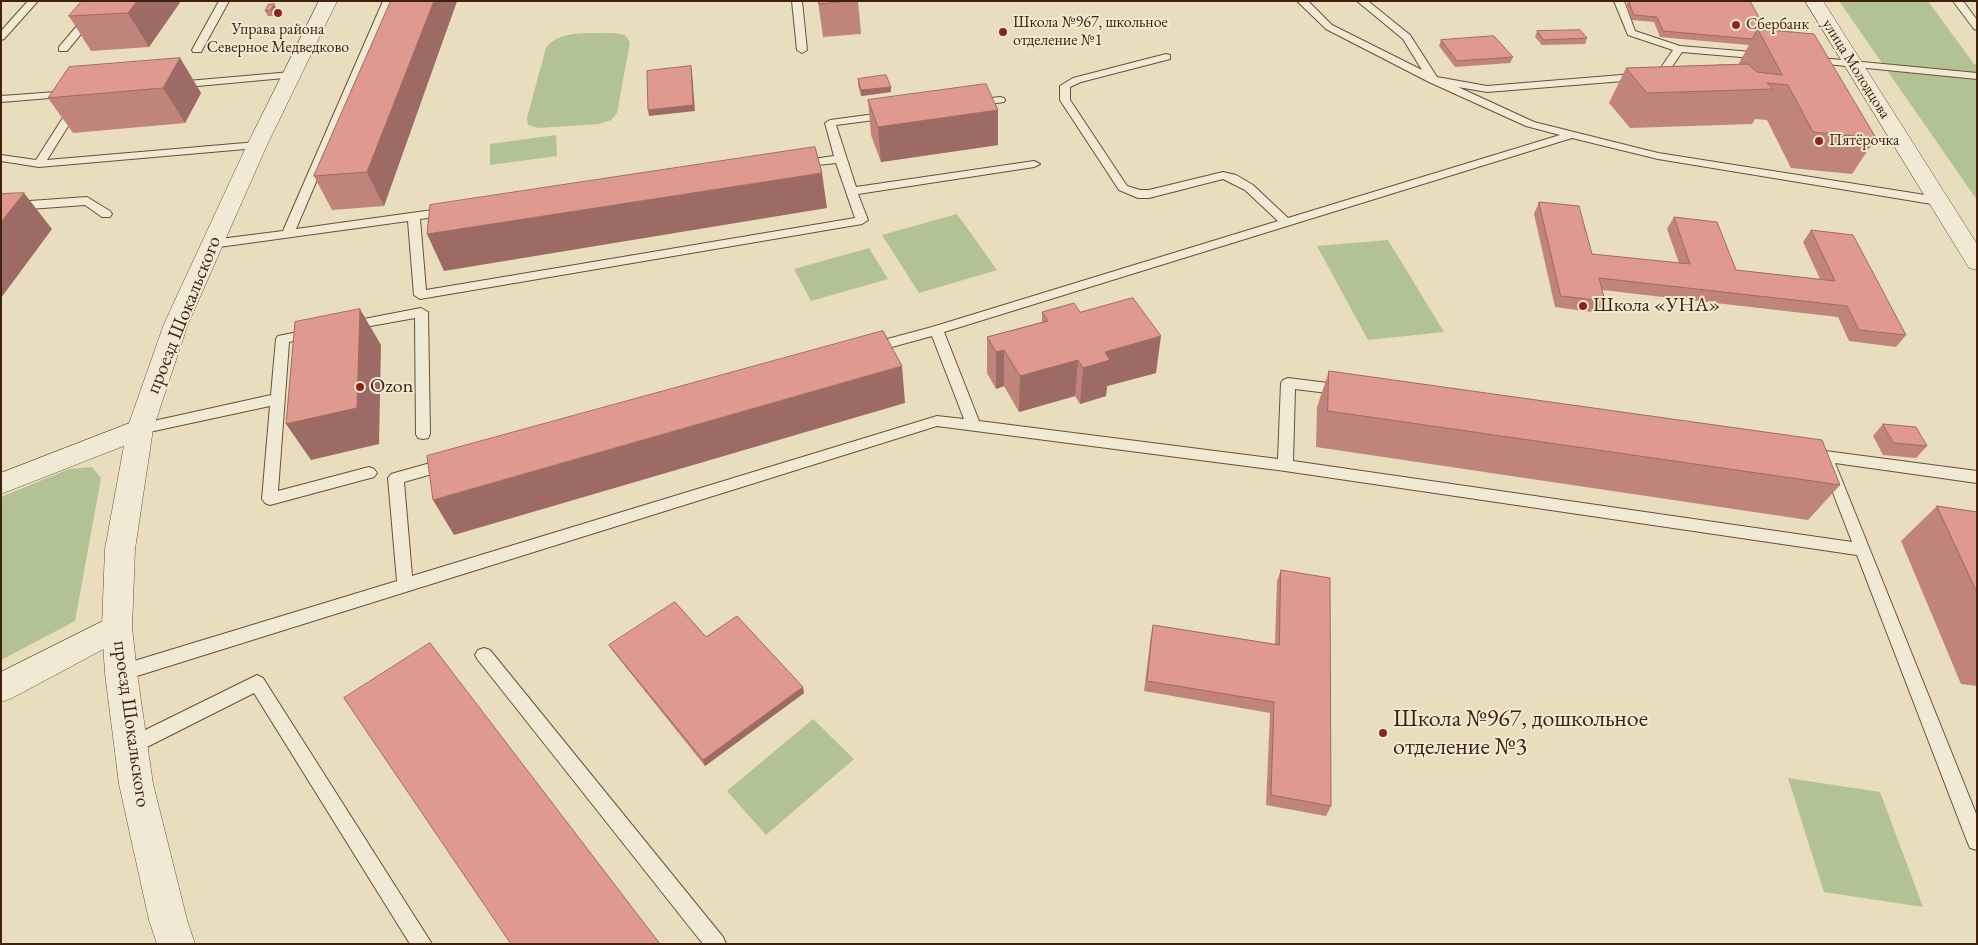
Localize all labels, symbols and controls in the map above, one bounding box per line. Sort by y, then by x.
marker: Управа района Северное Медведково [272,7,284,19]
place label: Школа №967, школьное отделение №1 [1013,13,1168,51]
place label: Сбербанк [1746,15,1809,35]
street label: улица Молодцова [1818,16,1894,122]
marker: Сбербанк [1730,19,1742,31]
place label: Управа района Северное Медведково [207,20,349,58]
marker: Школа №967, школьное отделение №1 [997,26,1009,38]
place label: Пятёрочка [1829,131,1899,151]
marker: Пятёрочка [1813,135,1825,147]
street label: проезд Шокальского [141,233,227,397]
place label: Школа «УНА» [1593,294,1720,318]
marker: Школа «УНА» [1577,300,1589,312]
place label: Ozon [370,375,413,399]
marker: Ozon [354,381,366,393]
street label: проезд Шокальского [107,639,155,809]
place label: Школа №967, дошкольное отделение №3 [1393,705,1648,761]
marker: Школа №967, дошкольное отделение №3 [1377,727,1389,739]

